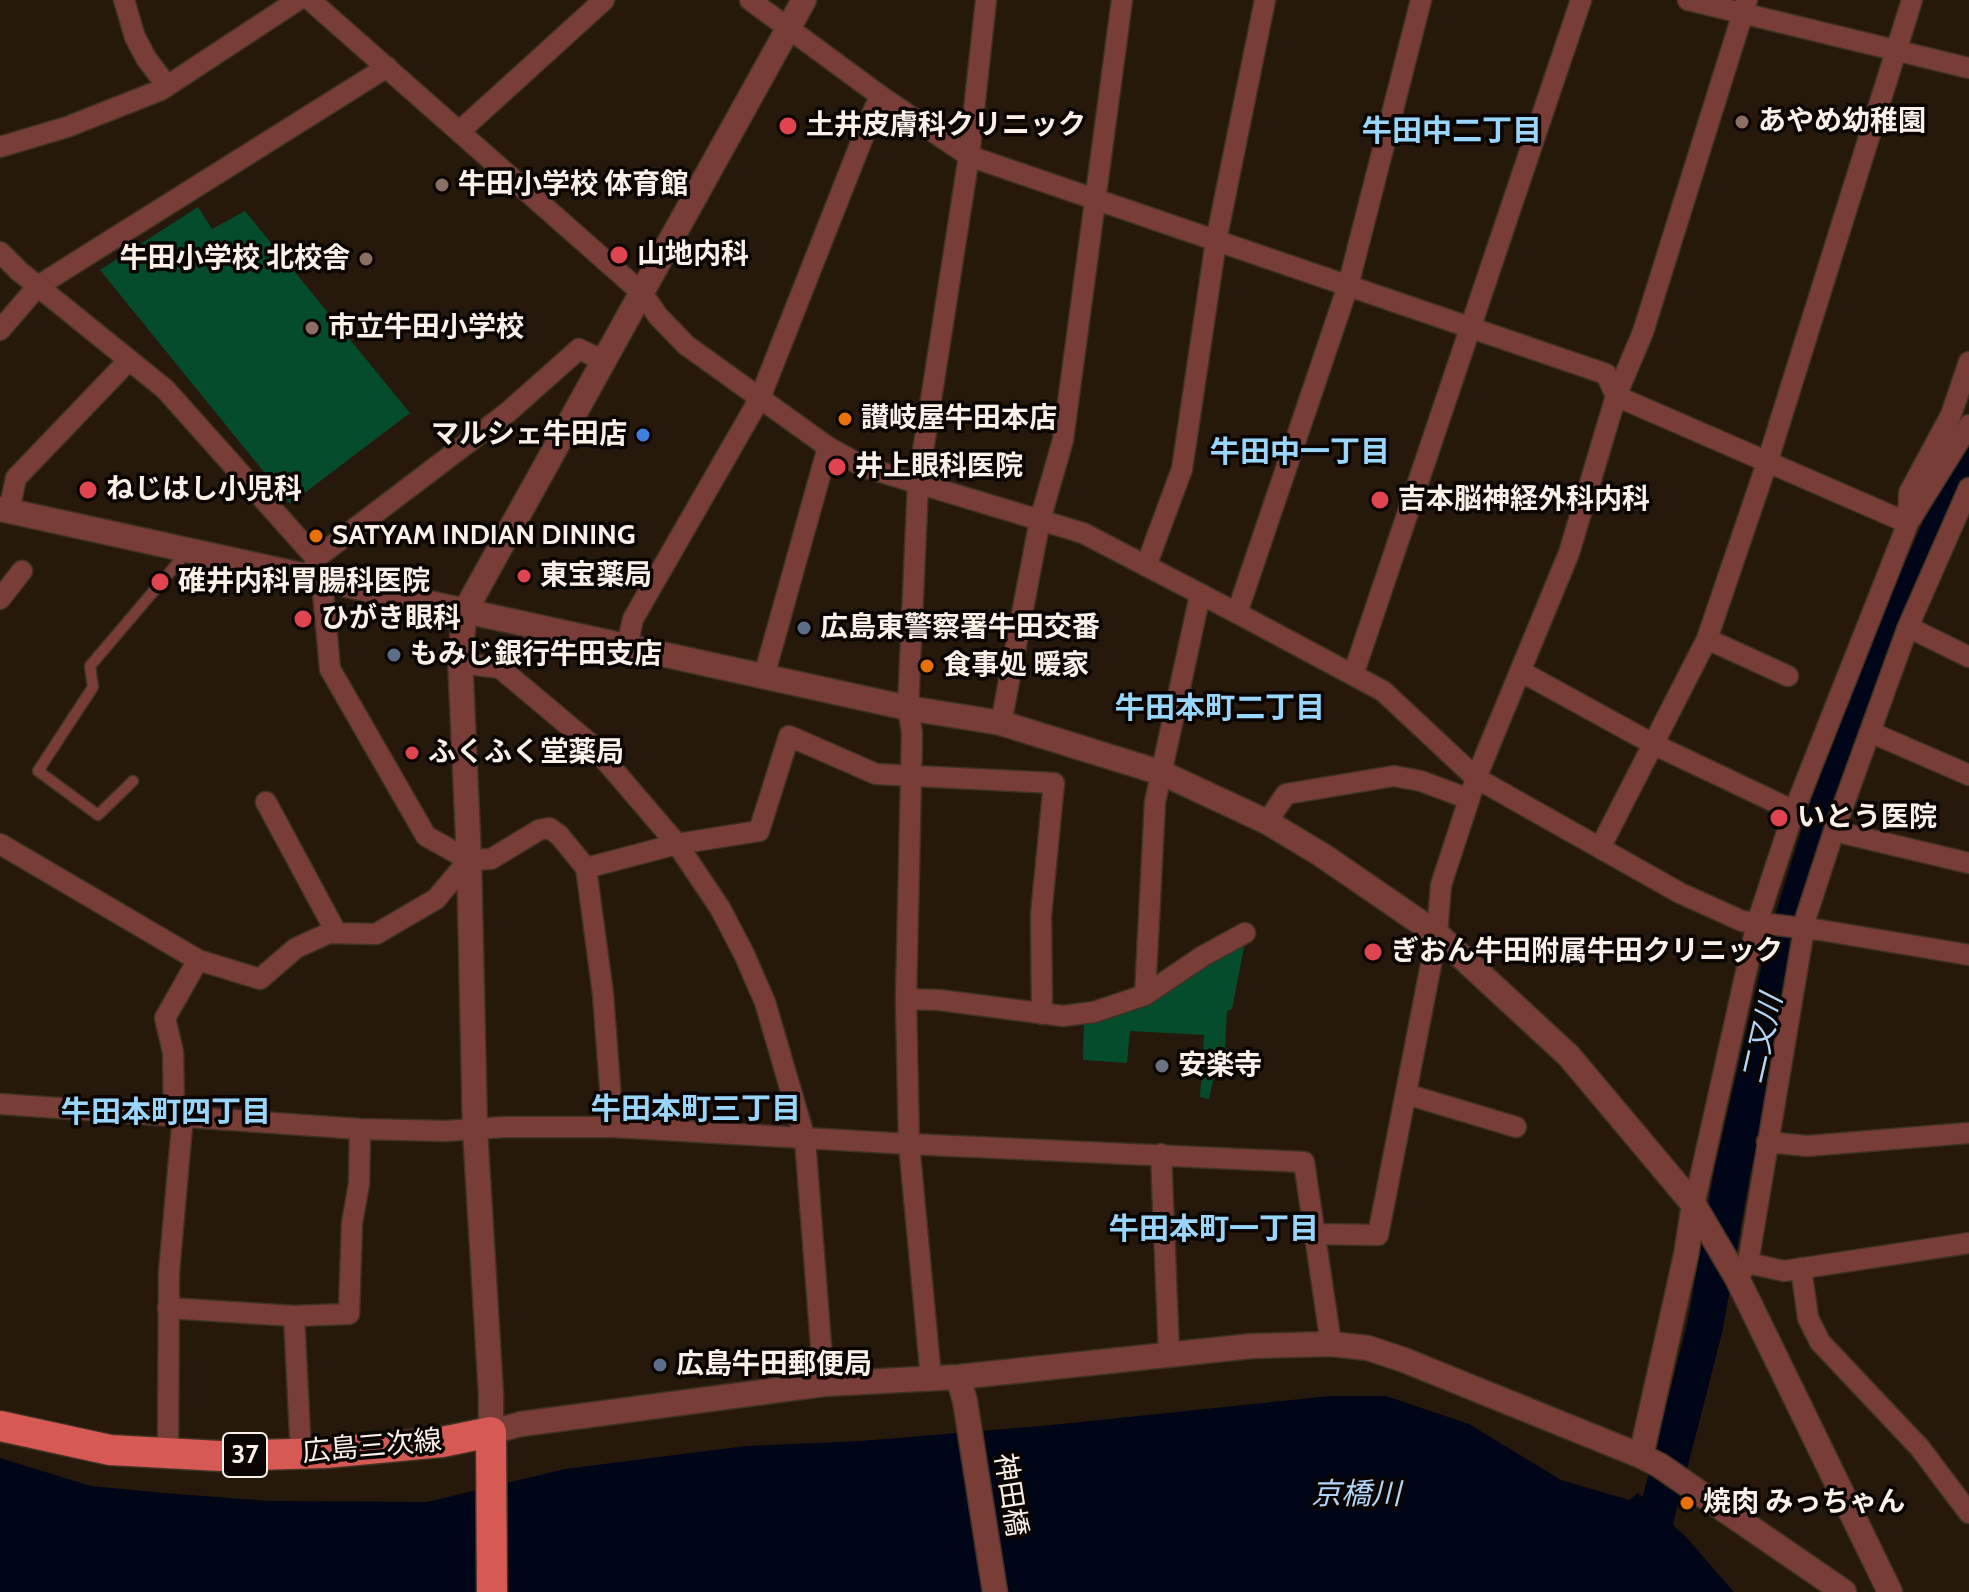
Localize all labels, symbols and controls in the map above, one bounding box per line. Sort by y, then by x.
place label: あやめ幼稚園 [1758,105,1926,139]
place label: 土井皮膚科クリニック [806,109,1086,143]
marker: あやめ幼稚園 [1733,113,1751,131]
district label: 牛田中二丁目 [1362,114,1542,150]
marker: 土井皮膚科クリニック [777,115,799,137]
place label: 牛田小学校 体育館 [458,168,688,202]
marker: 牛田小学校 体育館 [433,176,451,194]
place label: 山地内科 [637,238,749,272]
place label: 牛田小学校 北校舎 [120,242,350,276]
marker: 山地内科 [608,244,630,266]
marker: 牛田小学校 北校舎 [357,250,375,268]
place label: 市立牛田小学校 [328,311,524,345]
marker: 市立牛田小学校 [303,319,321,337]
place label: 讃岐屋牛田本店 [861,402,1057,436]
marker: 讃岐屋牛田本店 [836,410,854,428]
place label: マルシェ牛田店 [431,418,627,452]
marker: マルシェ牛田店 [634,426,652,444]
district label: 牛田中一丁目 [1210,435,1390,471]
place label: 井上眼科医院 [855,450,1023,484]
marker: 井上眼科医院 [826,456,848,478]
place label: ねじはし小児科 [106,473,302,507]
marker: ねじはし小児科 [77,479,99,501]
place label: 吉本脳神経外科内科 [1398,483,1650,517]
marker: 吉本脳神経外科内科 [1369,489,1391,511]
place label: SATYAM INDIAN DINING [332,519,635,553]
marker: SATYAM INDIAN DINING [307,527,325,545]
place label: 東宝薬局 [540,559,652,593]
place label: 碓井内科胃腸科医院 [178,565,430,599]
marker: 東宝薬局 [515,567,533,585]
marker: 碓井内科胃腸科医院 [149,571,171,593]
place label: ひがき眼科 [321,602,461,636]
marker: ひがき眼科 [292,608,314,630]
place label: 広島東警察署牛田交番 [820,611,1100,645]
marker: 広島東警察署牛田交番 [795,619,813,637]
place label: もみじ銀行牛田支店 [410,638,662,672]
marker: もみじ銀行牛田支店 [385,646,403,664]
place label: 食事処 暖家 [943,649,1089,683]
marker: 食事処 暖家 [918,657,936,675]
district label: 牛田本町二丁目 [1115,691,1325,727]
place label: ふくふく堂薬局 [428,736,624,770]
marker: ふくふく堂薬局 [403,744,421,762]
place label: いとう医院 [1797,801,1937,835]
marker: いとう医院 [1768,807,1790,829]
place label: ぎおん牛田附属牛田クリニック [1391,935,1783,969]
marker: ぎおん牛田附属牛田クリニック [1362,941,1384,963]
water label: 二又川 [1735,991,1791,1087]
place label: 安楽寺 [1178,1049,1262,1083]
marker: 安楽寺 [1153,1057,1171,1075]
district label: 牛田本町三丁目 [591,1092,801,1128]
district label: 牛田本町四丁目 [61,1095,271,1131]
district label: 牛田本町一丁目 [1109,1212,1319,1248]
place label: 広島牛田郵便局 [676,1348,872,1382]
marker: 広島牛田郵便局 [651,1356,669,1374]
street label: 広島三次線 [301,1424,443,1470]
road number: 37 [223,1433,267,1477]
street label: 神田橋 [987,1451,1033,1539]
water label: 京橋川 [1311,1477,1401,1513]
place label: 焼肉 みっちゃん [1703,1486,1905,1520]
marker: 焼肉 みっちゃん [1678,1494,1696,1512]

